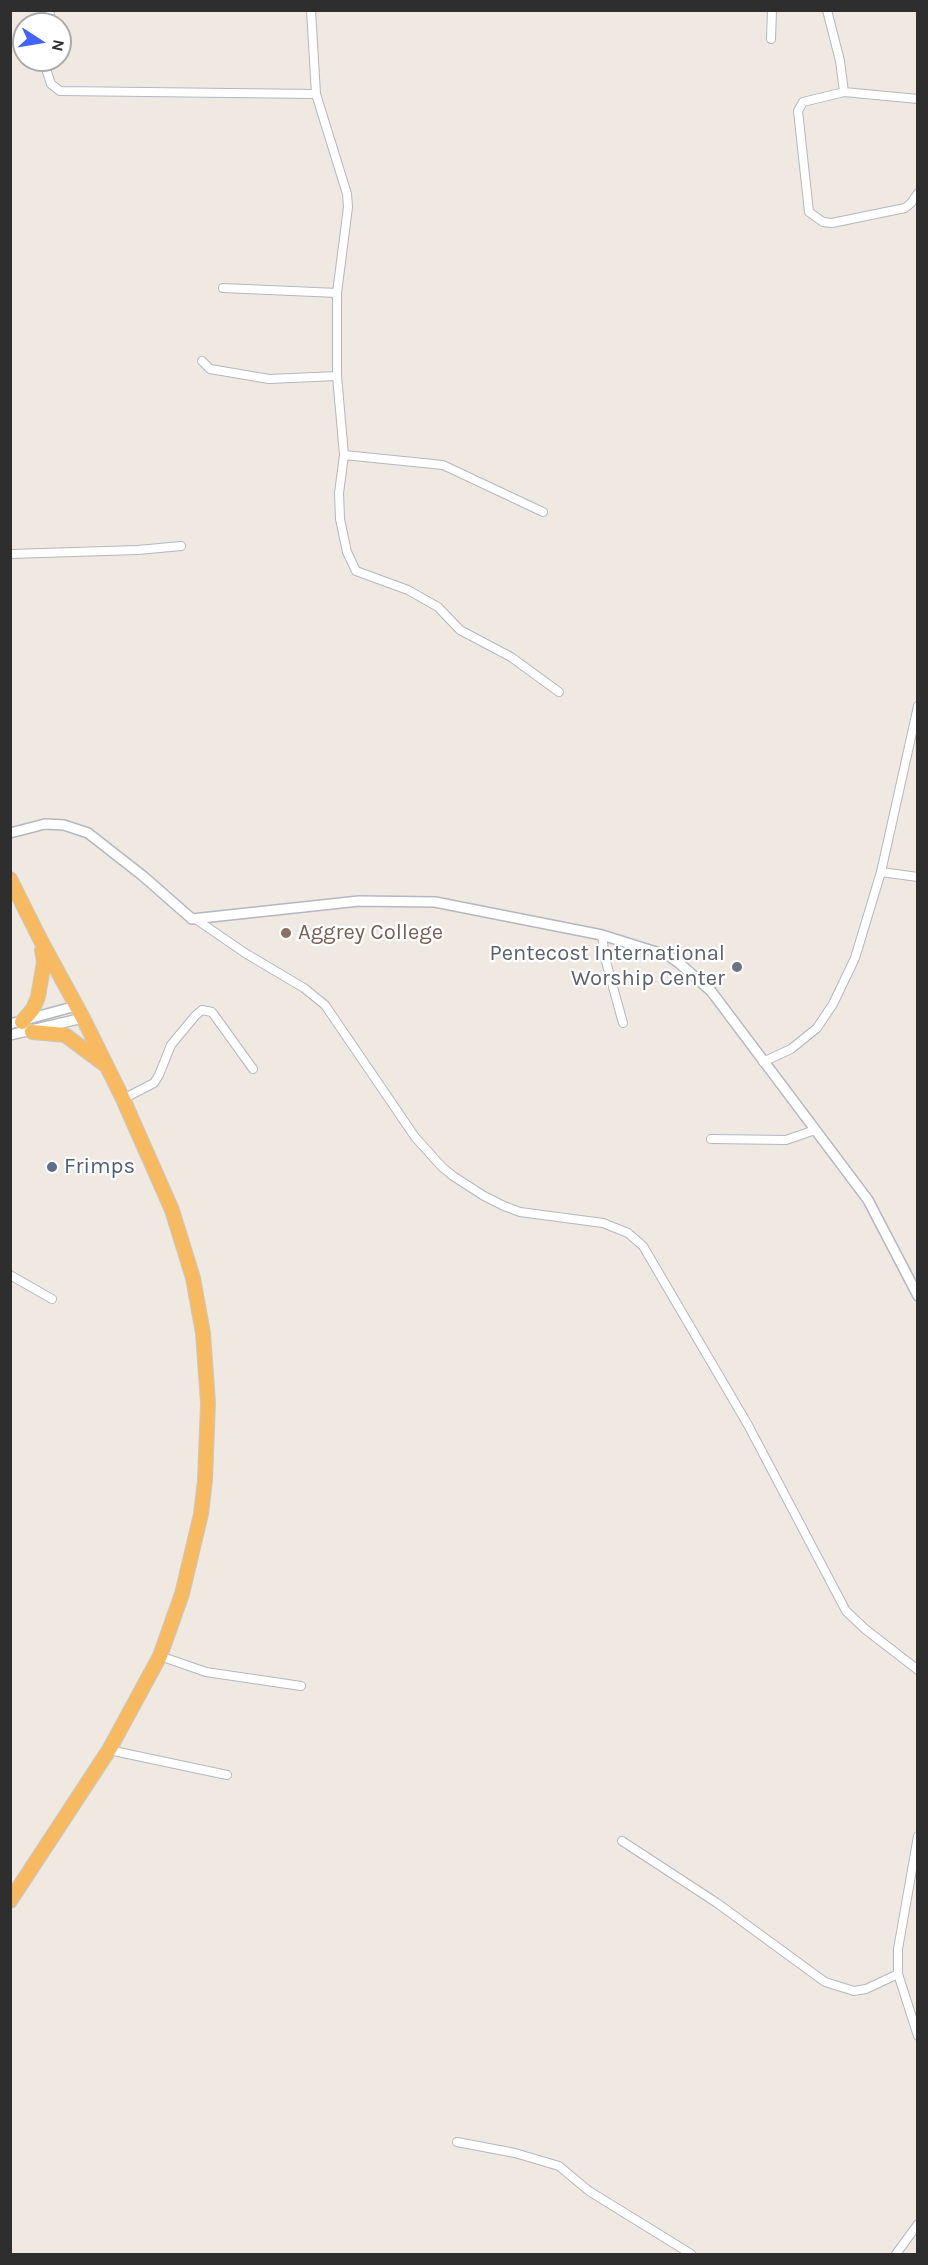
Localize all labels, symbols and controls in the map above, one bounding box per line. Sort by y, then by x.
north arrow [12,12,72,72]
text: N [48,38,69,53]
place label: Aggrey College [298,920,443,946]
marker: Aggrey College [279,926,293,940]
place label: Pentecost International Worship Center [490,941,725,992]
marker: Pentecost International Worship Center [730,960,744,974]
place label: Frimps [64,1154,135,1180]
marker: Frimps [45,1160,59,1174]

